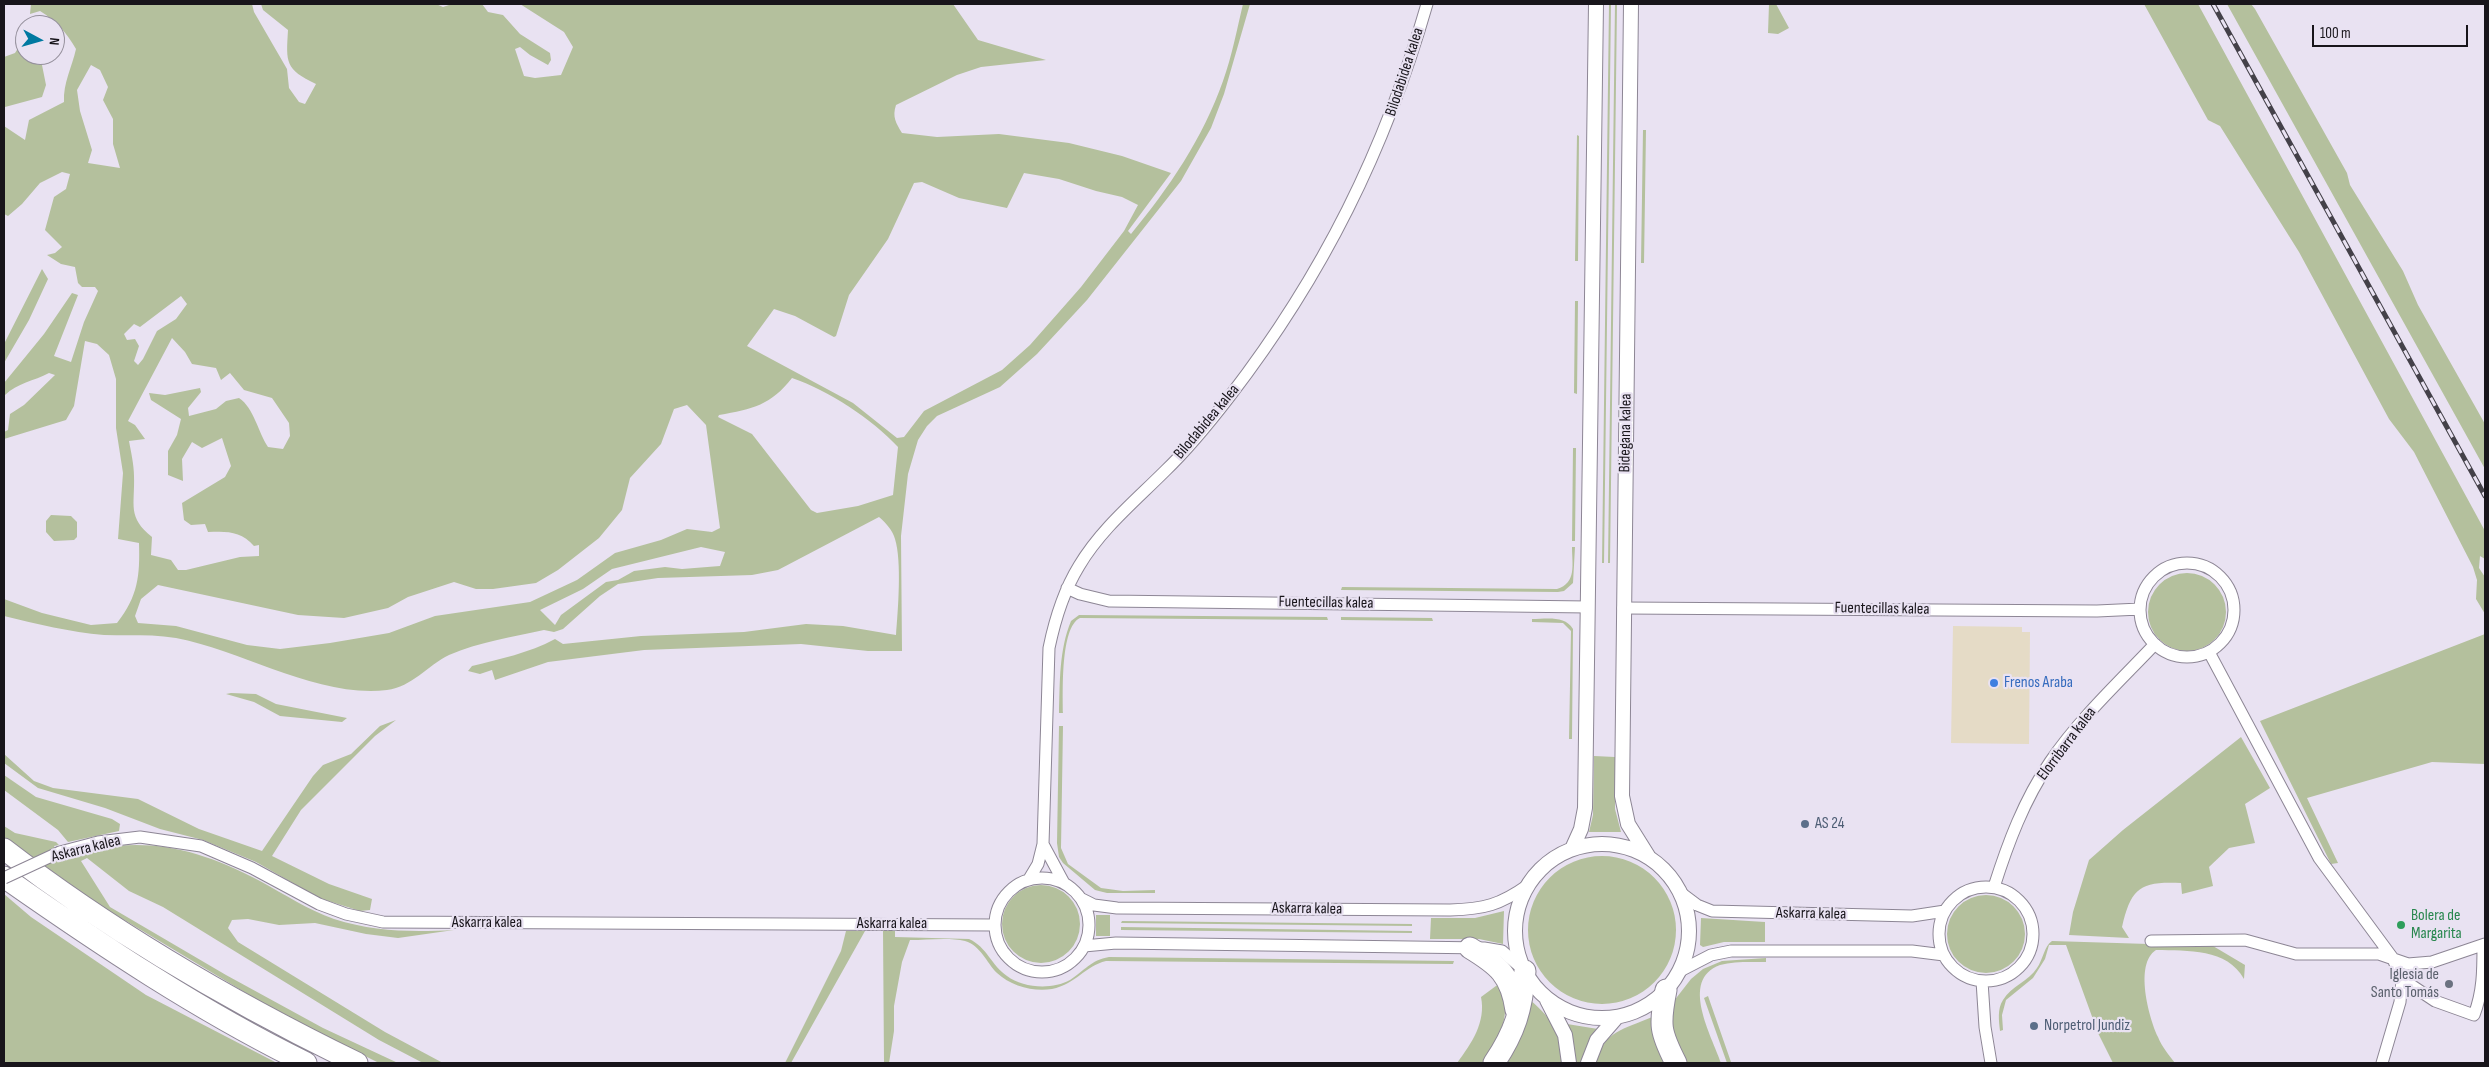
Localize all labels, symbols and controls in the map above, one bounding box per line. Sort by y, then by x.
north arrow [15,15,65,65]
scale bar [2314,15,2470,47]
text: 100 m [2320,24,2351,43]
street label: Bilodabidea kalea [1382,25,1428,119]
text: N [46,37,63,46]
street label: Bilodabidea kalea [1170,381,1244,463]
street label: Bidegana kalea [1616,393,1636,473]
street label: Fuentecillas kalea [1278,593,1374,613]
street label: Fuentecillas kalea [1834,599,1930,619]
place label: Frenos Araba [2004,673,2073,693]
marker: Frenos Araba [1988,677,2000,689]
street label: Elorribarra kalea [2033,704,2101,784]
place label: AS 24 [1815,814,1844,834]
marker: AS 24 [1799,818,1811,830]
street label: Askarra kalea [50,831,122,867]
street label: Askarra kalea [1272,899,1342,919]
street label: Askarra kalea [1776,904,1846,924]
place label: Bolera de Margarita [2411,906,2462,944]
street label: Askarra kalea [452,913,522,933]
street label: Askarra kalea [857,914,927,934]
marker: Bolera de Margarita [2395,919,2407,931]
place label: Iglesia de Santo Tomás [2371,965,2439,1003]
marker: Iglesia de Santo Tomás [2443,978,2455,990]
place label: Norpetrol Jundiz [2044,1016,2130,1036]
marker: Norpetrol Jundiz [2028,1020,2040,1032]

